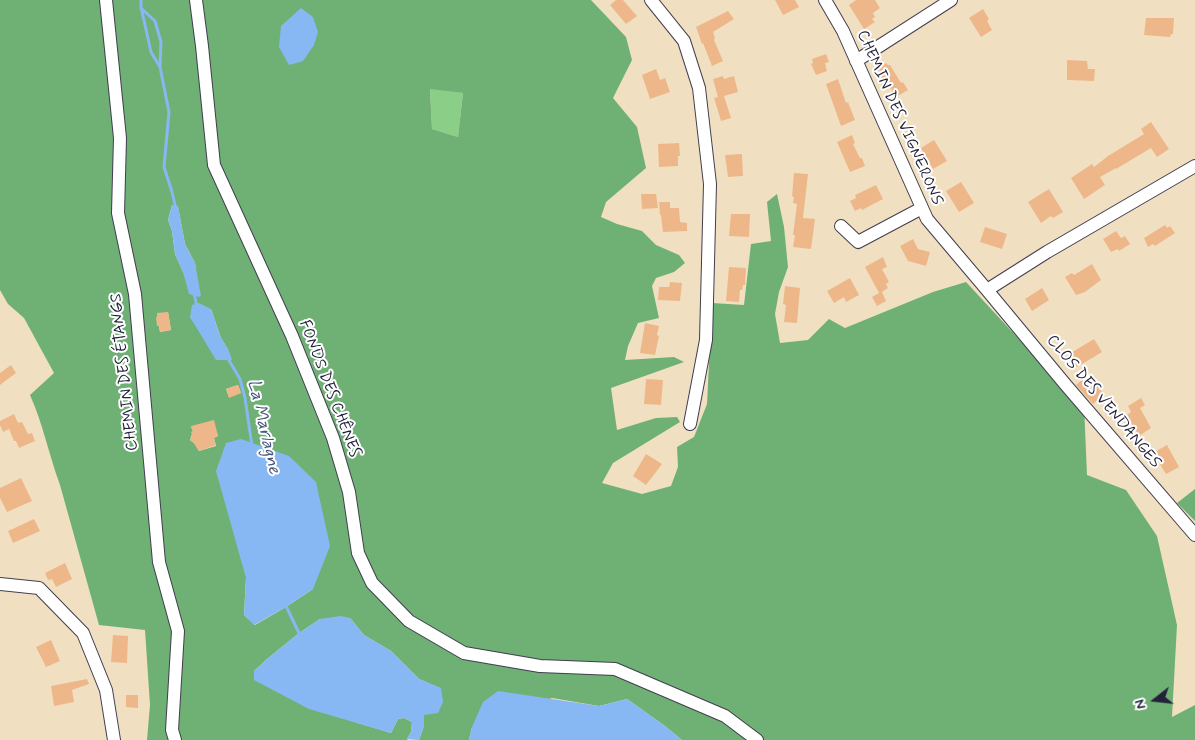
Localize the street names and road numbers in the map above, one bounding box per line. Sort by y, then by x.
street label: CHEMIN DES VIGNERONS [852,27,946,209]
street label: CHEMIN DES ÉTANGS [107,292,143,452]
street label: FONDS DES CHÊNES [294,318,364,460]
street label: CLOS DES VENDANGES [1042,331,1164,473]

